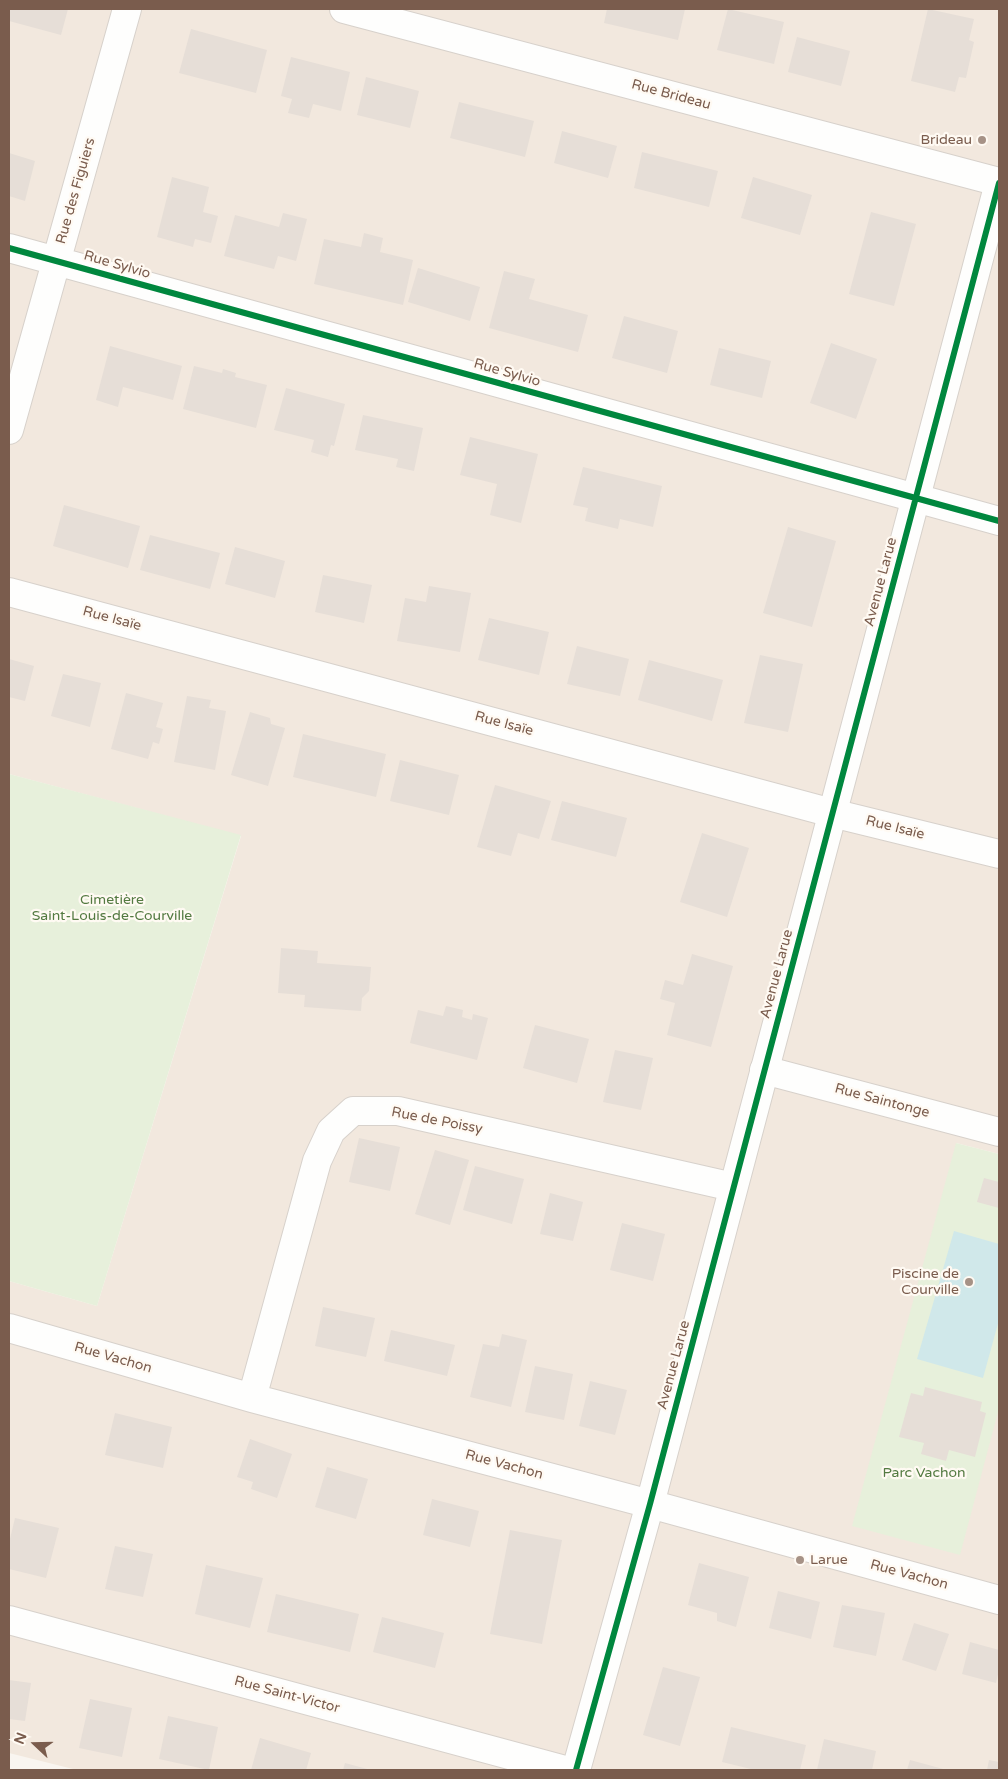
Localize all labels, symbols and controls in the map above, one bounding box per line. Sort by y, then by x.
street label: Rue Brideau [629,76,713,114]
place label: Brideau [920,132,972,148]
marker: Brideau [976,134,988,146]
street label: Rue des Figuiers [53,136,99,246]
street label: Rue Sylvio [82,247,152,283]
street label: Rue Sylvio [472,355,542,391]
street label: Avenue Larue [861,536,901,628]
street label: Rue Isaïe [81,603,143,635]
street label: Rue Isaïe [473,708,535,740]
street label: Rue Isaïe [864,813,926,843]
park label: Cimetière Saint-Louis-de-Courville [32,892,192,924]
street label: Avenue Larue [757,928,797,1020]
street label: Rue Saintonge [833,1080,931,1122]
street label: Rue de Poissy [390,1104,484,1138]
place label: Piscine de Courville [892,1266,959,1298]
marker: Piscine de Courville [963,1276,975,1288]
street label: Avenue Larue [654,1319,694,1411]
street label: Rue Vachon [72,1339,154,1377]
street label: Rue Vachon [463,1447,545,1483]
park label: Parc Vachon [882,1465,966,1481]
place label: Larue [810,1552,848,1568]
marker: Larue [794,1554,806,1566]
street label: Rue Vachon [868,1557,950,1593]
street label: Rue Saint-Victor [232,1673,342,1717]
north arrow [10,1719,60,1769]
text: N [11,1730,30,1747]

